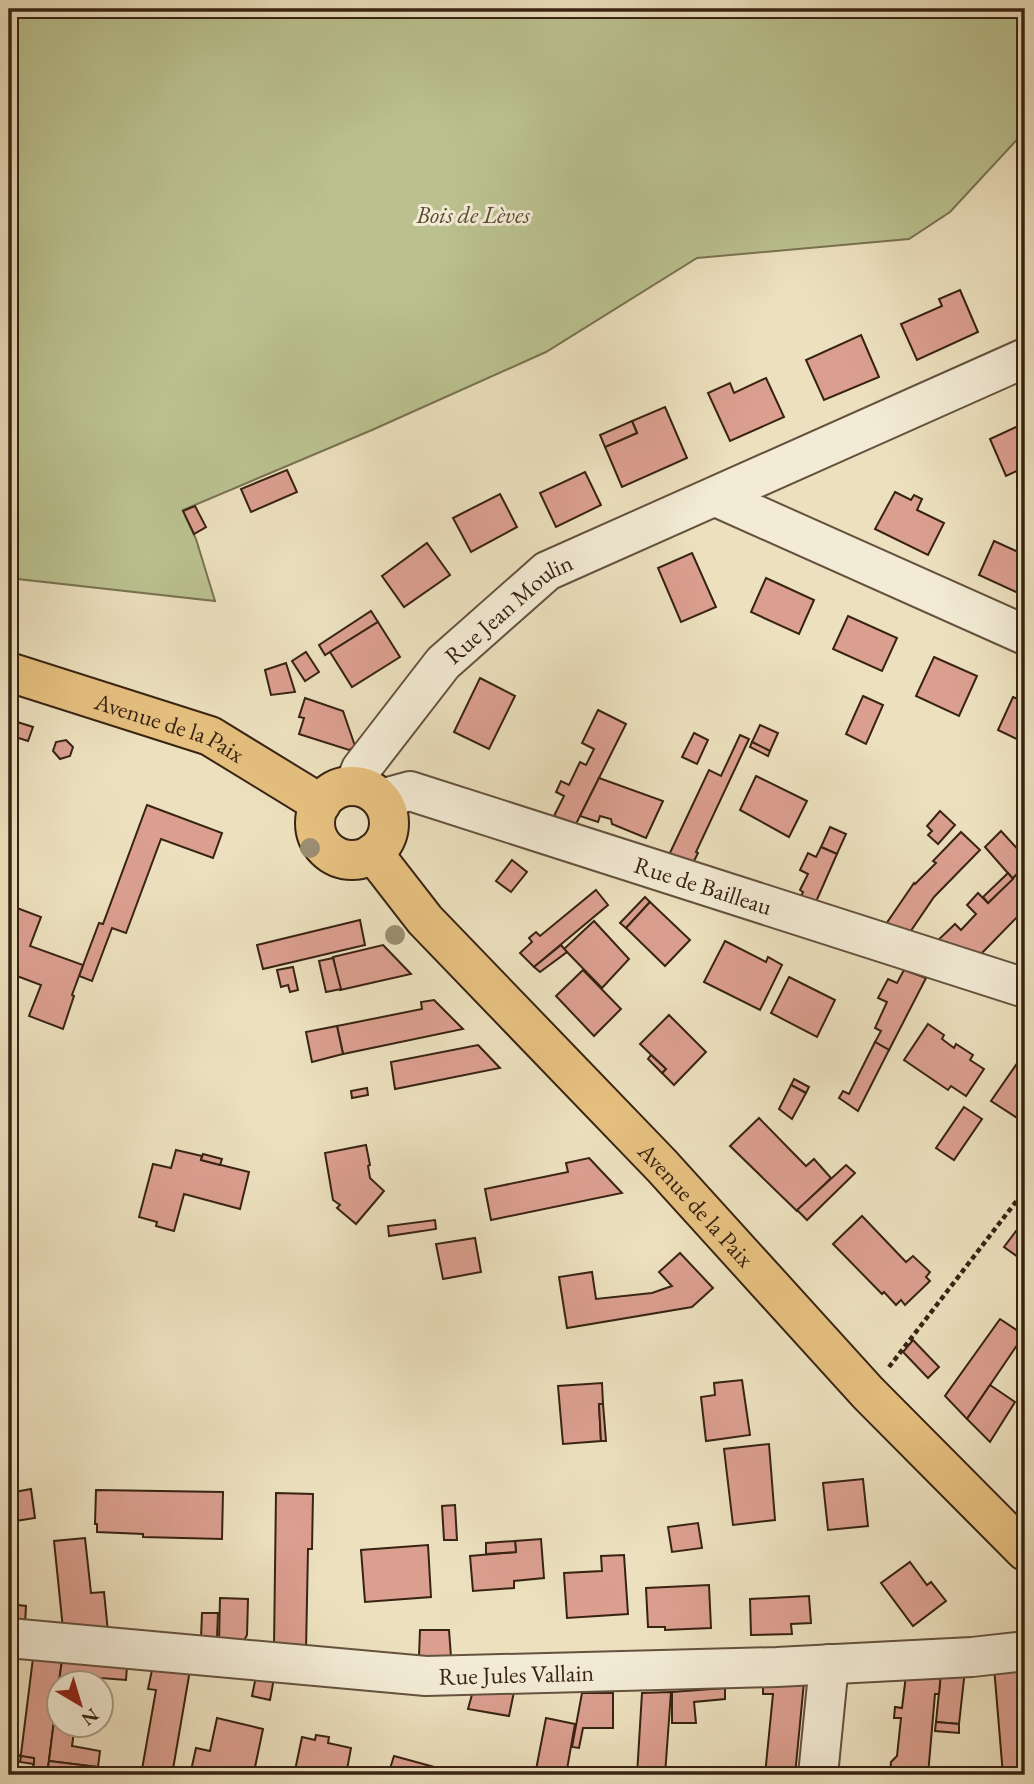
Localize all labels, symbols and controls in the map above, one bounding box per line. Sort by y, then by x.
park label: Bois de Lèves [415,199,530,230]
street label: Rue Jean Moulin [437,546,577,670]
street label: Avenue de la Paix [90,685,251,769]
street label: Rue de Bailleau [630,848,776,922]
street label: Avenue de la Paix [631,1135,762,1274]
street label: Rue Jules Vallain [438,1656,595,1691]
north arrow [46,1668,116,1738]
text: N [76,1702,104,1732]

